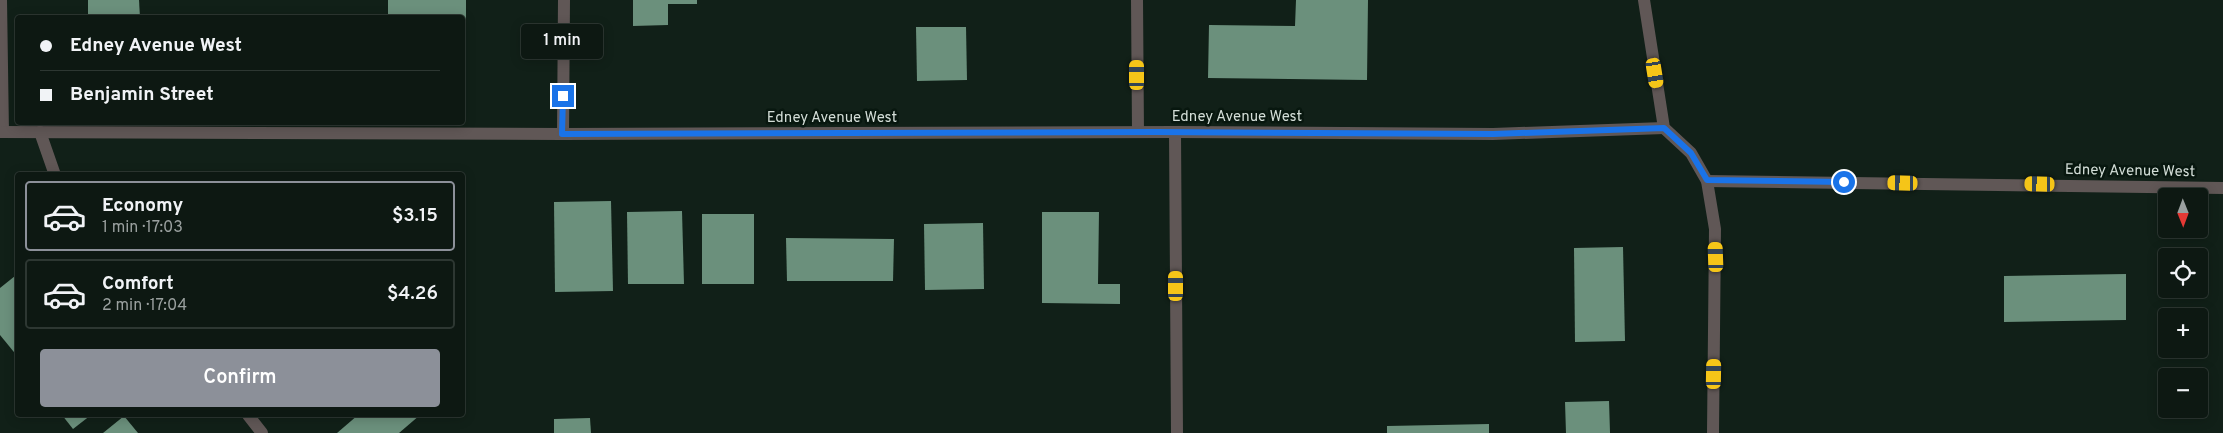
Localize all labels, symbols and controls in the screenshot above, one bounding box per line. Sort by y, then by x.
callout: 1 min [522,23,604,58]
text: 1 min [543,31,581,51]
text: Edney Avenue West [70,34,242,58]
car [1645,57,1664,89]
car [1129,60,1144,90]
text: Benjamin Street [70,83,214,107]
route end [552,85,574,107]
street label: Edney Avenue West [1172,108,1302,127]
street label: Edney Avenue West [767,109,897,128]
street label: Edney Avenue West [2065,161,2195,182]
route start [1833,171,1855,193]
car [1887,175,1918,191]
car [2024,176,2055,192]
north arrow [2158,188,2208,238]
map controls [2158,188,2208,418]
icon: car [42,194,87,239]
text: Economy [102,194,183,218]
text: $3.15 [392,204,438,228]
text: 1 min · 17:03 [102,218,183,238]
car [1707,242,1724,272]
button: locate [2158,248,2208,298]
car [1168,271,1183,301]
icon: car [42,272,87,317]
text: Comfort [102,272,174,296]
text: $4.26 [387,282,438,306]
text: 2 min · 17:04 [102,296,187,316]
button: + [2158,308,2208,358]
button: Confirm [40,349,440,407]
car [1706,359,1721,389]
button: − [2158,368,2208,418]

